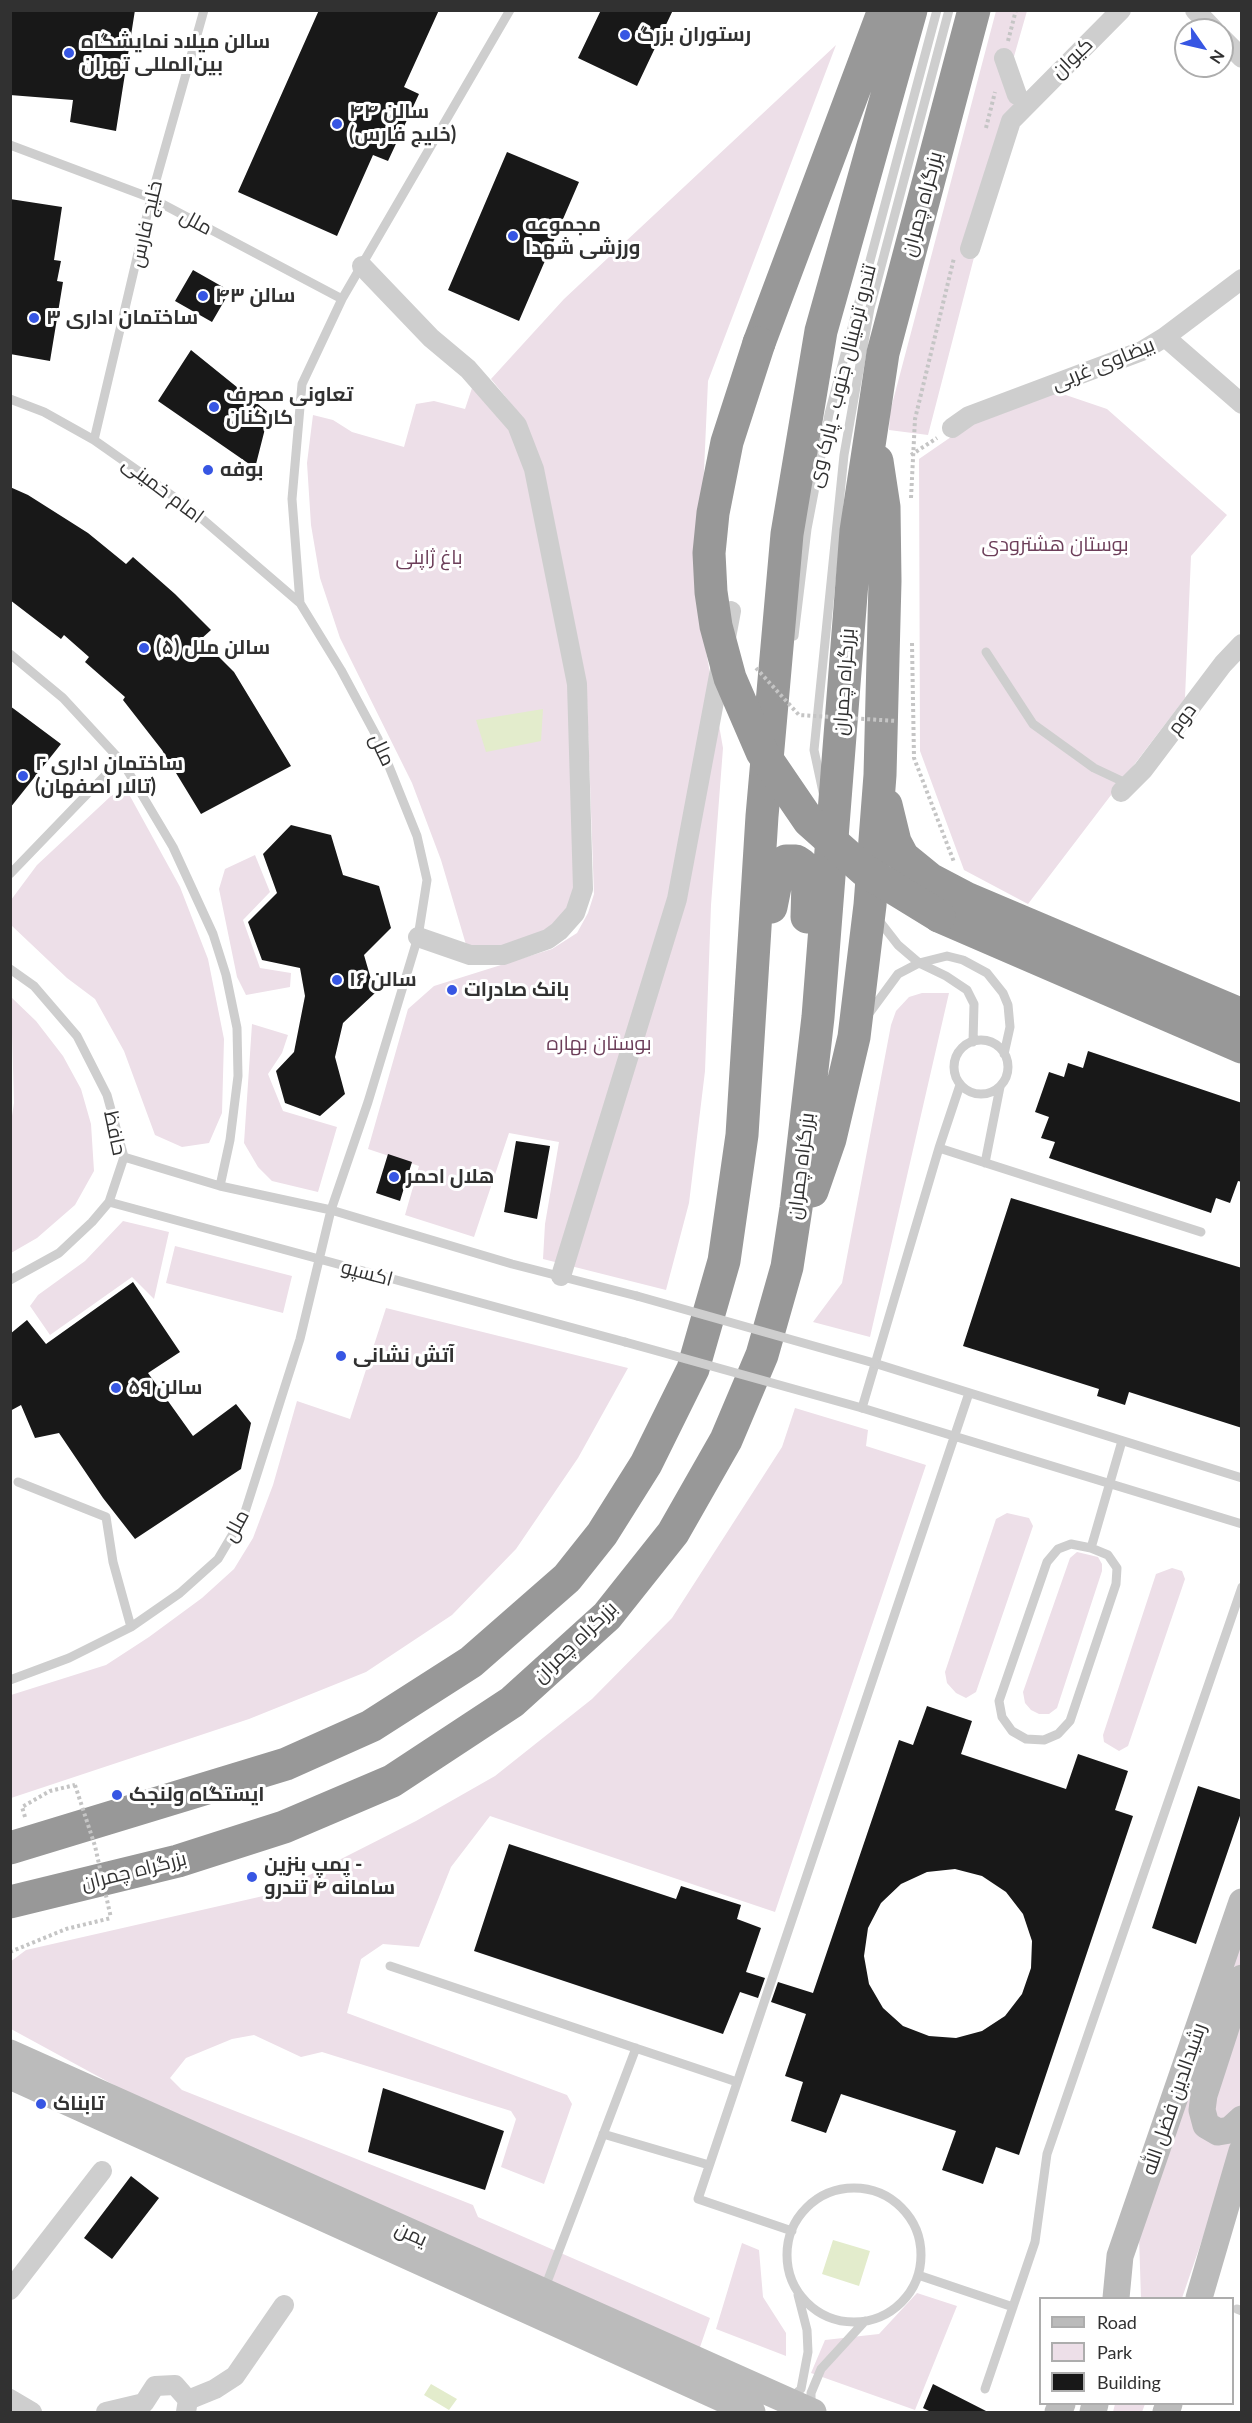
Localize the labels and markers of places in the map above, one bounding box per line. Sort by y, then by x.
place label: رستوران بزرگ [637,23,751,47]
marker: رستوران بزرگ [618,28,632,42]
place label: سالن میلاد نمایشگاه بین‌المللی تهران [81,30,270,77]
marker: سالن میلاد نمایشگاه بین‌المللی تهران [62,46,76,60]
place label: سالن ۴۴ (خلیج فارس) [349,100,456,147]
marker: سالن ۴۴ (خلیج فارس) [330,117,344,131]
place label: مجموعه ورزشی شهدا [525,213,640,260]
marker: مجموعه ورزشی شهدا [506,229,520,243]
place label: سالن ۴۳ [215,284,295,308]
marker: سالن ۴۳ [196,289,210,303]
place label: ساختمان اداری ۳ [46,306,198,330]
marker: ساختمان اداری ۳ [27,311,41,325]
place label: تعاونی مصرف کارکنان [226,383,353,430]
marker: تعاونی مصرف کارکنان [207,400,221,414]
place label: بوفه [220,458,264,482]
marker: بوفه [201,463,215,477]
place label: (۵) سالن ملل [156,636,270,660]
marker: (۵) سالن ملل [137,641,151,655]
place label: ساختمان اداری ۲ (تالار اصفهان) [35,752,183,799]
marker: ساختمان اداری ۲ (تالار اصفهان) [16,769,30,783]
place label: سالن ۱۶ [349,968,417,992]
marker: سالن ۱۶ [330,973,344,987]
place label: بانک صادرات [464,978,569,1002]
marker: بانک صادرات [445,983,459,997]
place label: هلال احمر [406,1165,494,1189]
marker: هلال احمر [387,1170,401,1184]
place label: آتش نشانی [353,1344,455,1368]
marker: آتش نشانی [334,1349,348,1363]
place label: سالن ۵۹ [128,1376,203,1400]
marker: سالن ۵۹ [109,1381,123,1395]
place label: ایستگاه ولنجک [129,1783,265,1807]
marker: ایستگاه ولنجک [110,1788,124,1802]
place label: پمپ بنزین - سامانه ۴ تندرو [264,1853,395,1900]
marker: پمپ بنزین - سامانه ۴ تندرو [245,1870,259,1884]
place label: تابناک [53,2092,104,2116]
marker: تابناک [34,2097,48,2111]

